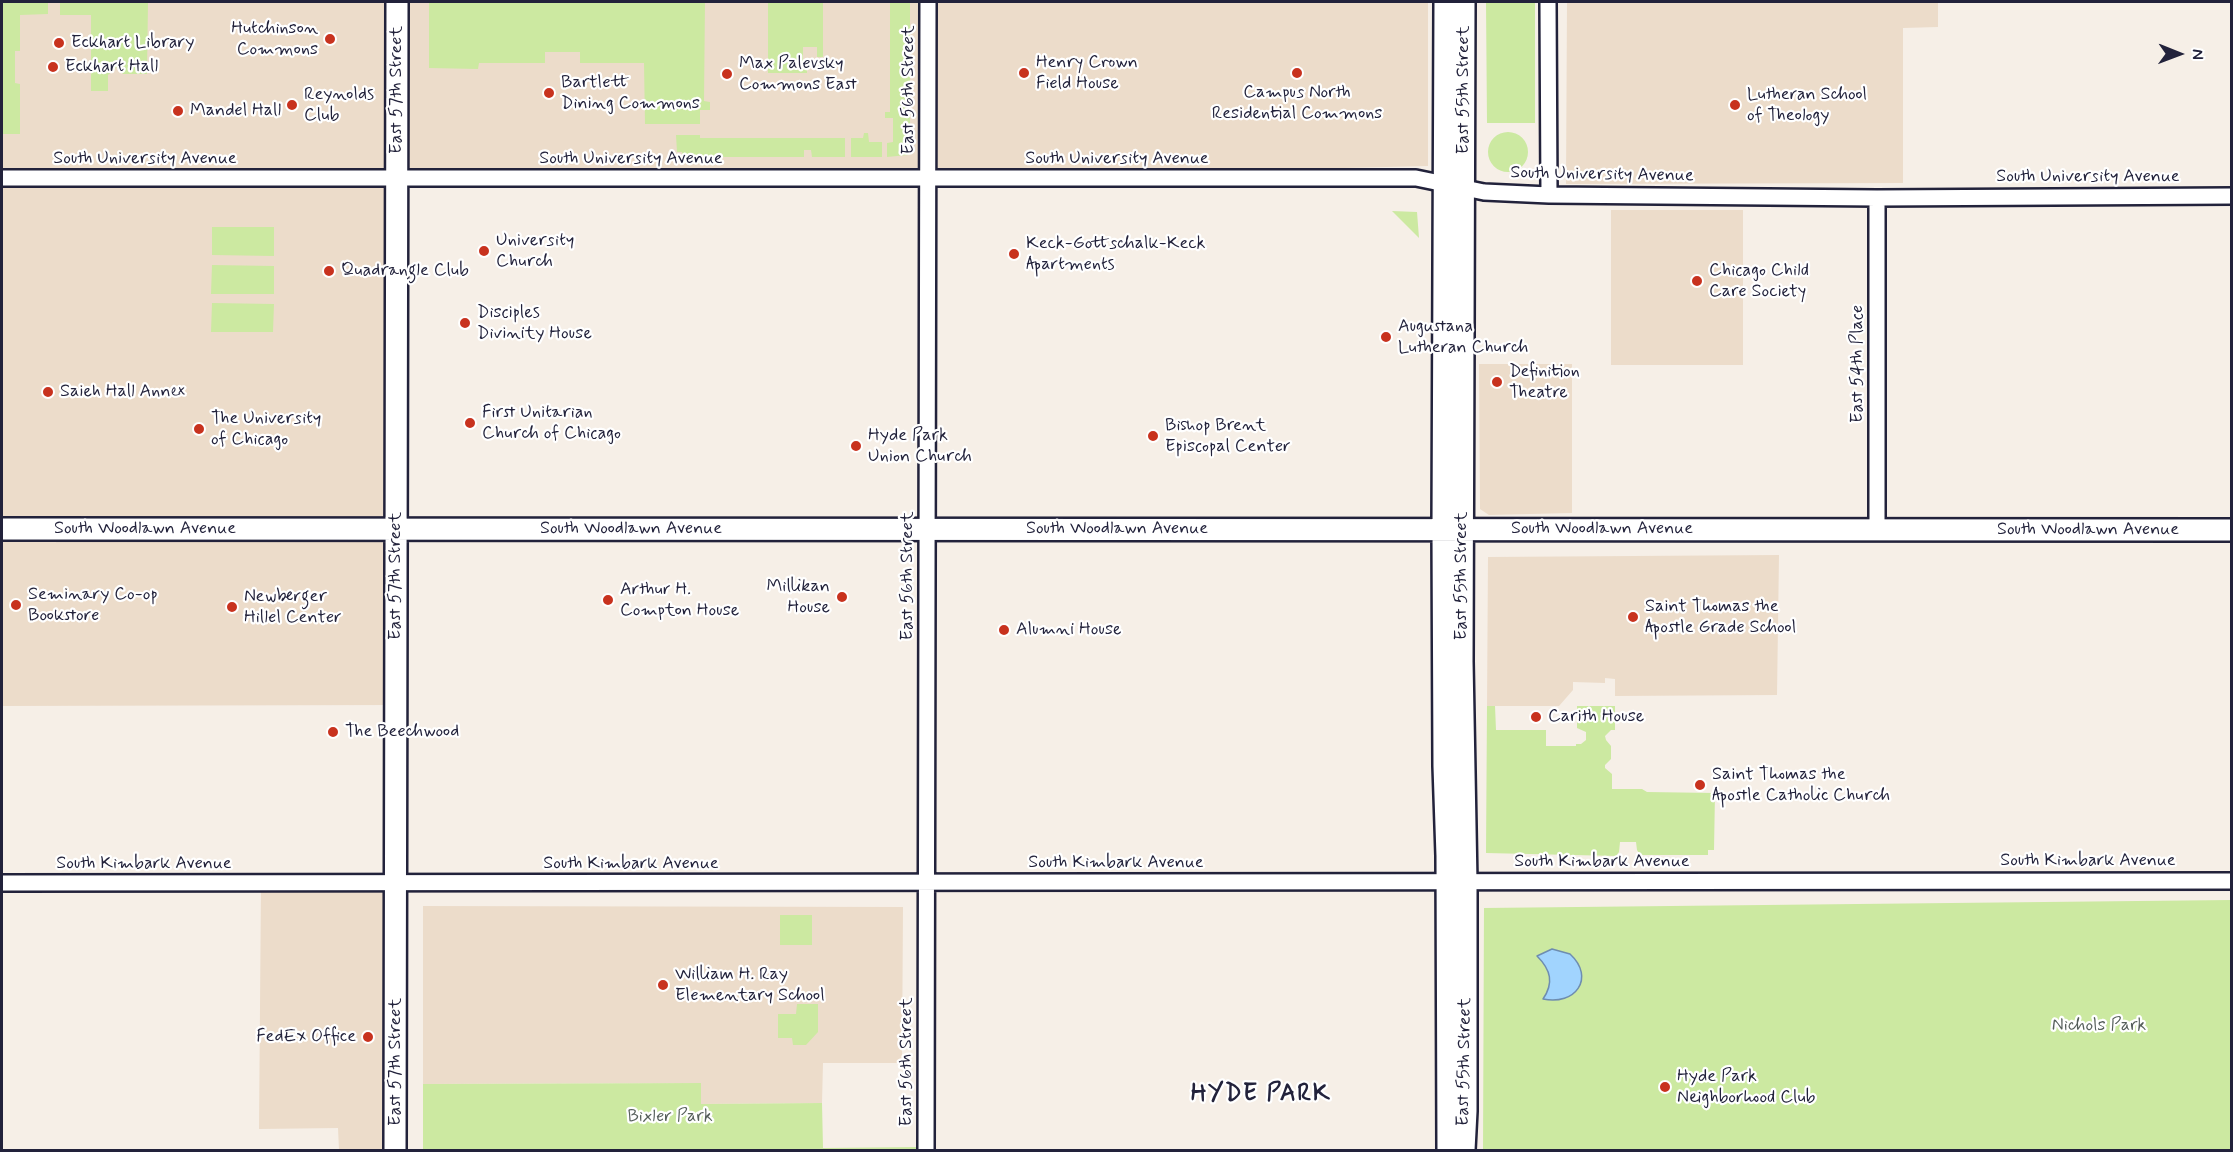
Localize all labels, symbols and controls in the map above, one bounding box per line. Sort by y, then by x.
place label: Hutchinson Commons [231,18,318,60]
north arrow [2149,24,2209,84]
street label: East 57th Street [386,26,408,154]
street label: East 56th Street [898,26,920,154]
street label: East 55th Street [1453,26,1475,154]
place label: Eckhart Library [71,32,194,54]
marker: Hutchinson Commons [323,32,337,46]
marker: Eckhart Library [52,36,66,50]
text: N [2187,49,2208,60]
place label: Henry Crown Field House [1036,52,1138,94]
place label: Max Palevsky Commons East [739,53,857,96]
place label: Eckhart Hall [65,56,158,78]
marker: Eckhart Hall [46,60,60,74]
marker: Henry Crown Field House [1017,66,1031,80]
marker: Campus North Residential Commons [1290,66,1304,80]
marker: Max Palevsky Commons East [720,67,734,81]
place label: Bartlett Dining Commons [561,72,700,115]
place label: Campus North Residential Commons [1212,82,1382,124]
place label: Reynolds Club [304,84,374,127]
place label: Lutheran School of Theology [1747,84,1867,127]
marker: Bartlett Dining Commons [542,86,556,100]
marker: Reynolds Club [285,98,299,112]
marker: Lutheran School of Theology [1728,98,1742,112]
place label: Mandel Hall [190,100,281,122]
marker: Mandel Hall [171,104,185,118]
street label: South University Avenue [53,148,237,170]
street label: South University Avenue [539,148,723,170]
street label: South University Avenue [1025,148,1209,170]
street label: South University Avenue [1510,163,1694,187]
street label: South University Avenue [1996,166,2180,188]
place label: University Church [496,230,574,272]
place label: Keck-Gottschalk-Keck Apartments [1026,233,1205,276]
marker: University Church [477,244,491,258]
marker: Keck-Gottschalk-Keck Apartments [1007,247,1021,261]
place label: Quadrangle Club [341,260,469,282]
place label: Chicago Child Care Society [1709,260,1809,302]
marker: Quadrangle Club [322,264,336,278]
marker: Chicago Child Care Society [1690,274,1704,288]
place label: Disciples Divinity House [477,302,592,344]
street label: East 54th Place [1847,305,1869,423]
marker: Disciples Divinity House [458,316,472,330]
place label: Augustana Lutheran Church [1398,316,1528,358]
marker: Augustana Lutheran Church [1379,330,1393,344]
place label: Definition Theatre [1509,361,1580,404]
marker: Definition Theatre [1490,375,1504,389]
place label: Saieh Hall Annex [60,381,185,403]
marker: Saieh Hall Annex [41,385,55,399]
place label: First Unitarian Church of Chicago [482,402,621,444]
place label: The University of Chicago [211,408,321,450]
place label: Bishop Brent Episcopal Center [1165,415,1291,458]
marker: First Unitarian Church of Chicago [463,416,477,430]
marker: The University of Chicago [192,422,206,436]
place label: Hyde Park Union Church [868,425,972,468]
marker: Bishop Brent Episcopal Center [1146,429,1160,443]
marker: Hyde Park Union Church [849,439,863,453]
street label: East 57th Street [385,512,407,640]
street label: East 56th Street [897,512,919,640]
street label: East 55th Street [1451,512,1473,640]
street label: South Woodlawn Avenue [54,518,236,540]
street label: South Woodlawn Avenue [540,518,722,540]
street label: South Woodlawn Avenue [1026,518,1208,540]
street label: South Woodlawn Avenue [1511,518,1693,540]
street label: South Woodlawn Avenue [1997,519,2179,541]
place label: Millikan House [767,576,830,618]
place label: Arthur H. Compton House [620,579,739,622]
place label: Seminary Co-op Bookstore [28,584,158,626]
place label: Newberger Hillel Center [244,586,342,628]
marker: Millikan House [835,590,849,604]
marker: Arthur H. Compton House [601,593,615,607]
place label: Saint Thomas the Apostle Grade School [1645,596,1796,638]
marker: Seminary Co-op Bookstore [9,598,23,612]
marker: Newberger Hillel Center [225,600,239,614]
marker: Saint Thomas the Apostle Grade School [1626,610,1640,624]
place label: Alumni House [1016,619,1122,641]
marker: Alumni House [997,623,1011,637]
place label: Carith House [1548,706,1644,728]
marker: Carith House [1529,710,1543,724]
place label: The Beechwood [345,721,459,743]
marker: The Beechwood [326,725,340,739]
place label: Saint Thomas the Apostle Catholic Church [1712,764,1890,806]
marker: Saint Thomas the Apostle Catholic Church [1693,778,1707,792]
street label: South Kimbark Avenue [2000,850,2176,872]
street label: South Kimbark Avenue [1514,851,1690,873]
street label: South Kimbark Avenue [1028,852,1204,874]
street label: South Kimbark Avenue [56,853,232,875]
street label: South Kimbark Avenue [543,853,719,875]
place label: William H. Ray Elementary School [675,964,825,1006]
marker: William H. Ray Elementary School [656,978,670,992]
street label: East 57th Street [385,998,407,1126]
street label: East 56th Street [896,998,918,1126]
street label: East 55th Street [1453,998,1477,1126]
park label: Nichols Park [2052,1015,2146,1037]
place label: FedEx Office [256,1026,356,1048]
marker: FedEx Office [361,1030,375,1044]
place label: Hyde Park Neighborhood Club [1677,1066,1816,1108]
marker: Hyde Park Neighborhood Club [1658,1080,1672,1094]
district label: HYDE PARK [1193,1081,1329,1109]
park label: Bixler Park [627,1106,713,1128]

